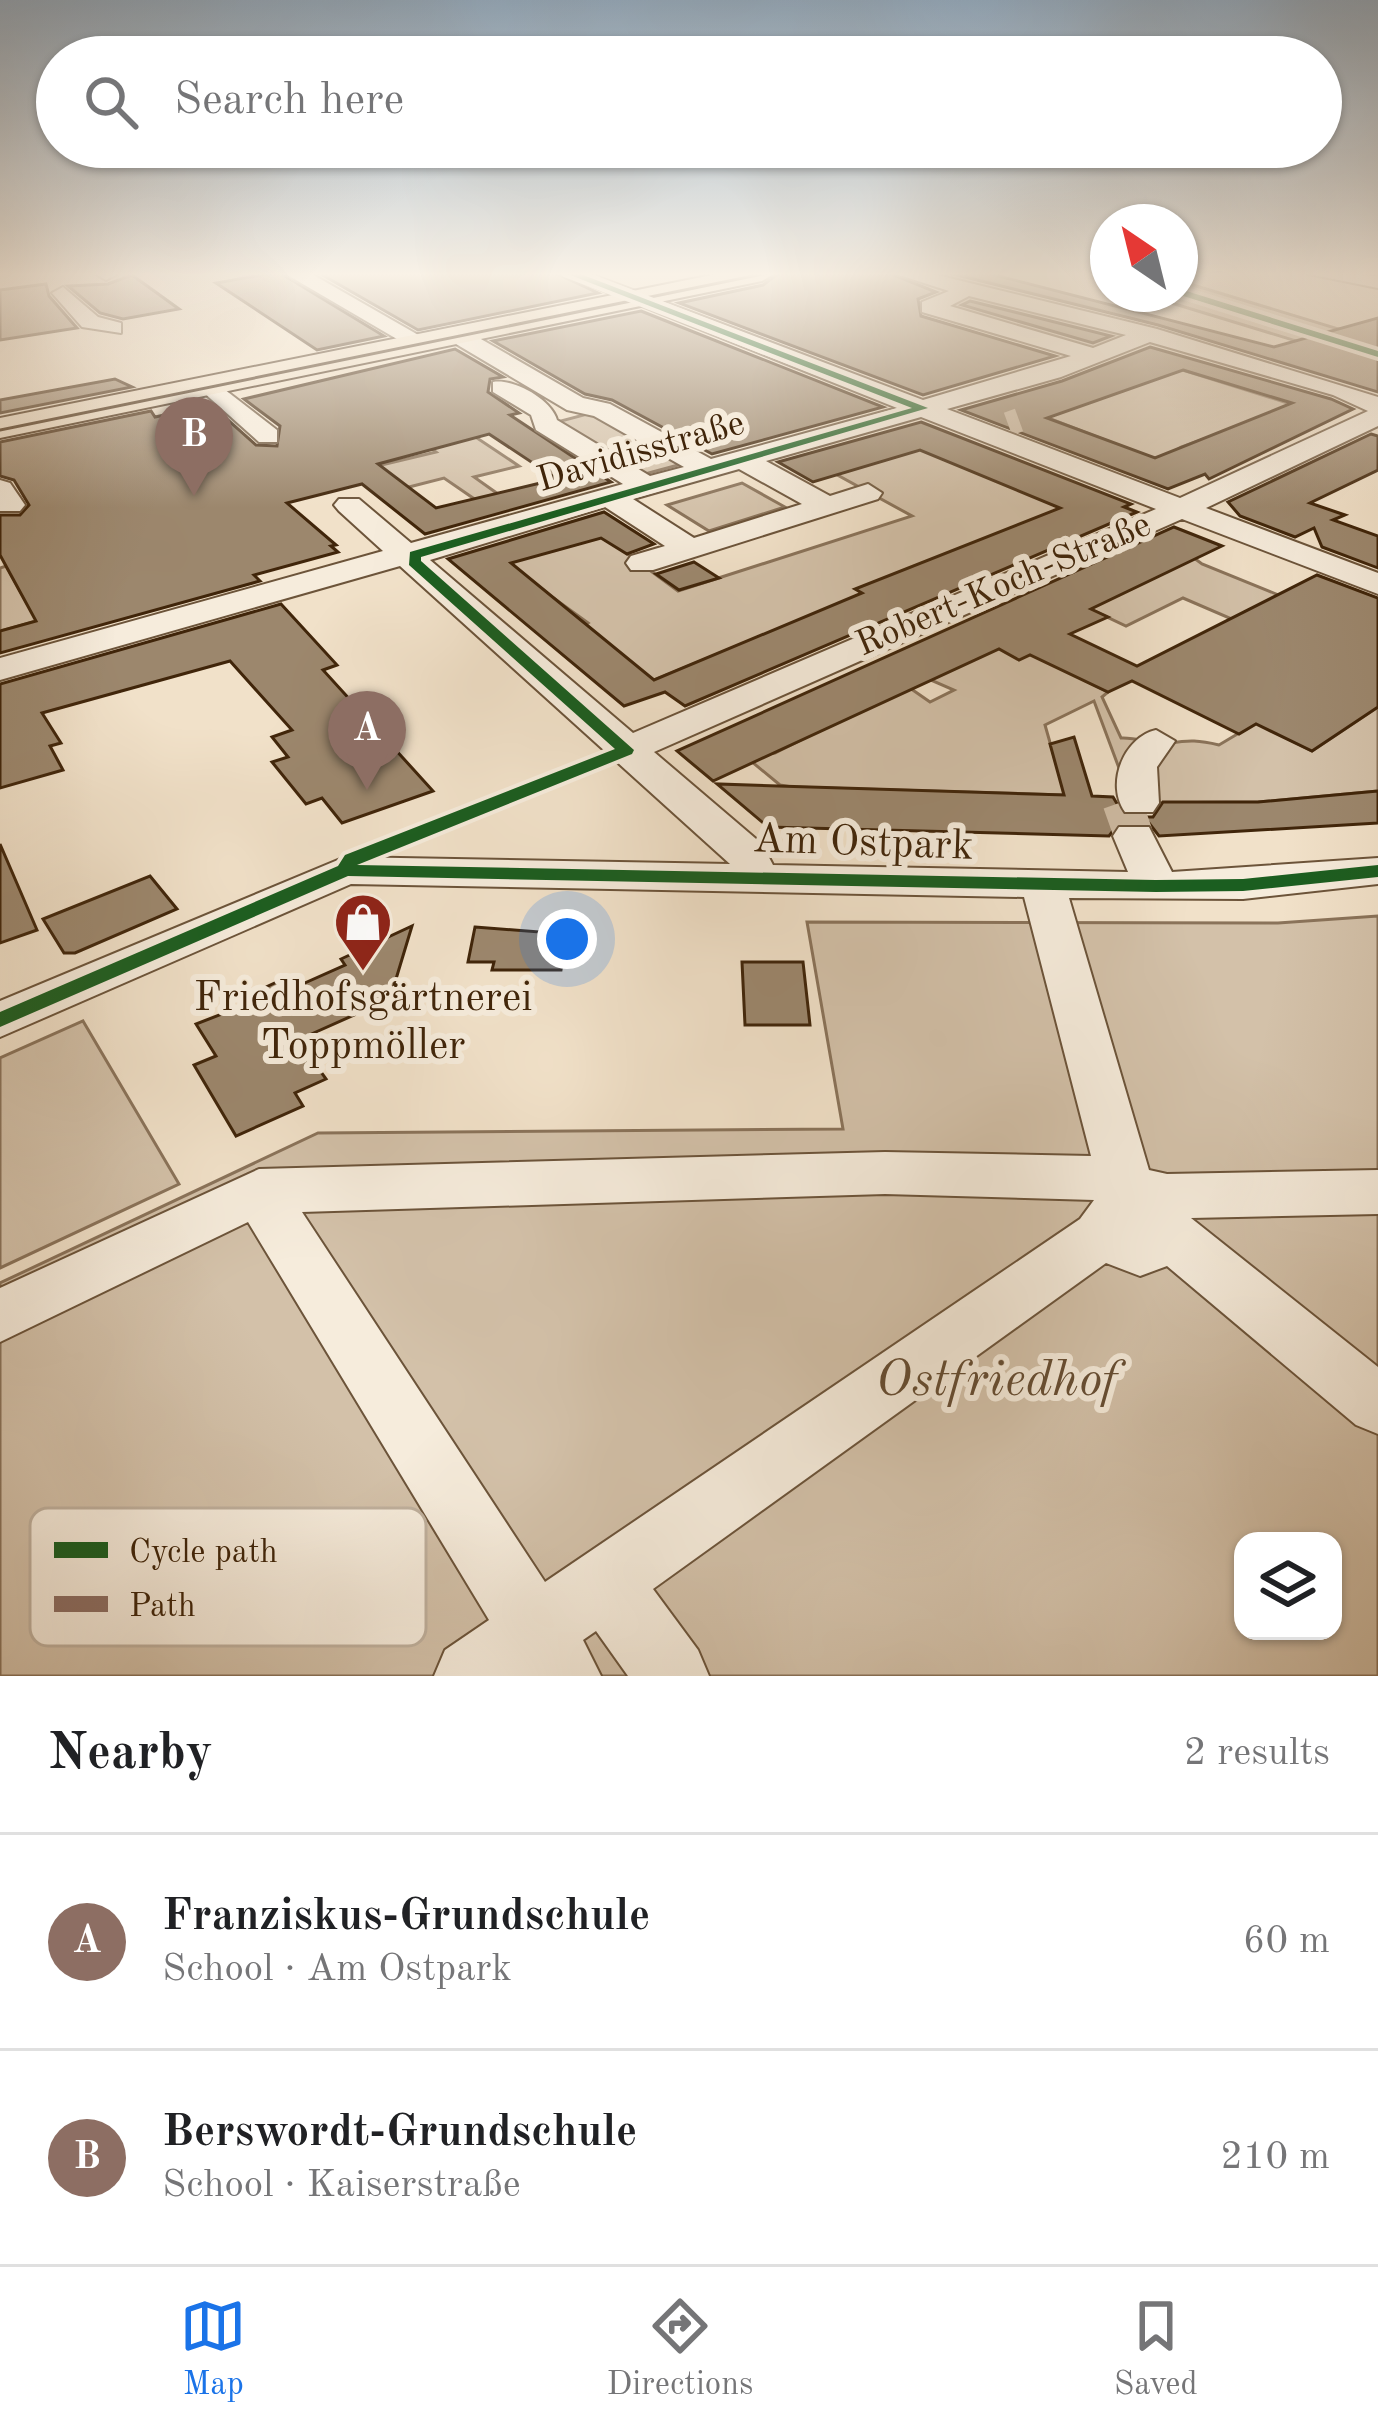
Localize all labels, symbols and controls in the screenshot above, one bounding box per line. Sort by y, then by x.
search box [36,36,1342,168]
icon: search [78,69,144,135]
text: Search here [174,79,404,124]
north arrow [1090,204,1198,312]
pin: B [155,397,233,496]
street label: Davidisstraße [533,406,749,500]
street label: Robert-Koch-Straße [852,508,1156,664]
pin: A [328,691,406,790]
street label: Am Ostpark [752,819,974,869]
shop icon: Friedhofsgärtnerei Toppmöller [332,891,394,973]
your location [537,909,597,969]
place label: Friedhofsgärtnerei Toppmöller [193,978,533,1068]
park label: Ostfriedhof [875,1356,1126,1407]
legend [30,1508,426,1646]
map controls [1234,1532,1342,1640]
button: layers [1234,1532,1342,1640]
text: Cycle path [129,1537,278,1570]
text: Path [129,1591,196,1624]
text: Nearby [48,1729,213,1780]
text: 2 results [1184,1734,1330,1773]
text: Franziskus-Grundschule [162,1895,650,1940]
text: A [72,1922,102,1961]
text: 60 m [1243,1922,1330,1961]
text: School · Am Ostpark [162,1950,512,1989]
text: Berswordt-Grundschule [162,2111,637,2156]
text: B [73,2138,101,2177]
text: 210 m [1220,2138,1330,2177]
text: School · Kaiserstraße [162,2166,521,2205]
tab: Map [180,2293,246,2406]
tab: Directions [607,2293,753,2406]
tab: Saved [1114,2293,1198,2406]

